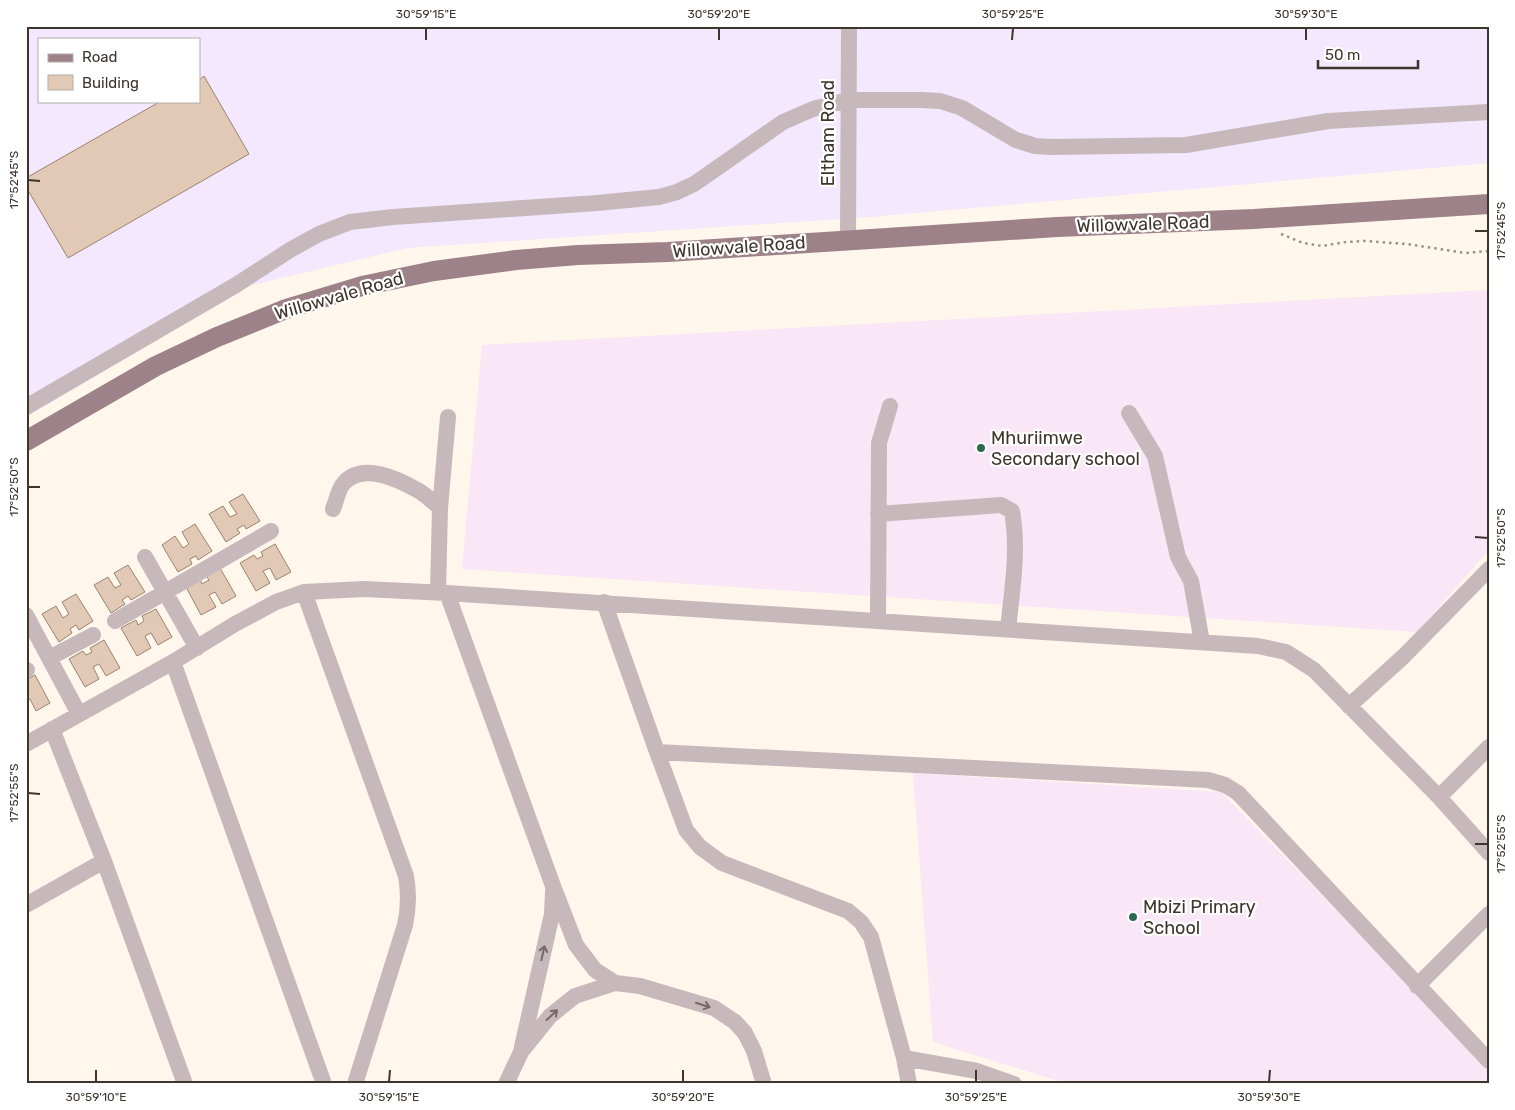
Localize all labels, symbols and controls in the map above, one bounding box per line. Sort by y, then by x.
text: 30°59'15"E [396,7,456,21]
text: 30°59'20"E [688,7,750,21]
text: 30°59'25"E [982,7,1044,21]
text: 30°59'30"E [1275,7,1337,21]
legend [38,38,200,102]
scale bar [1318,38,1418,70]
text: 50 m [1325,46,1360,64]
text: Road [82,48,118,66]
text: Building [82,74,139,92]
street label: Eltham Road [817,80,839,186]
text: 17°52'45"S [7,151,21,209]
text: 17°52'45"S [1494,202,1508,260]
street label: Willowvale Road [1076,211,1210,237]
street label: Willowvale Road [672,231,806,263]
street label: Willowvale Road [272,267,406,325]
place label: Mhuriimwe Secondary school [991,427,1140,470]
marker: Mhuriimwe Secondary school [975,442,987,454]
text: 17°52'50"S [7,457,21,517]
text: 17°52'50"S [1494,508,1508,568]
text: 17°52'55"S [7,764,21,822]
text: 17°52'55"S [1494,815,1508,873]
place label: Mbizi Primary School [1143,896,1256,939]
marker: Mbizi Primary School [1127,911,1139,923]
one-way arrow [539,945,548,961]
one-way arrow [694,1000,710,1010]
one-way arrow [546,1009,559,1021]
text: 30°59'10"E [66,1090,126,1104]
text: 30°59'15"E [359,1090,419,1104]
text: 30°59'20"E [652,1090,714,1104]
text: 30°59'25"E [945,1090,1007,1104]
text: 30°59'30"E [1238,1090,1300,1104]

